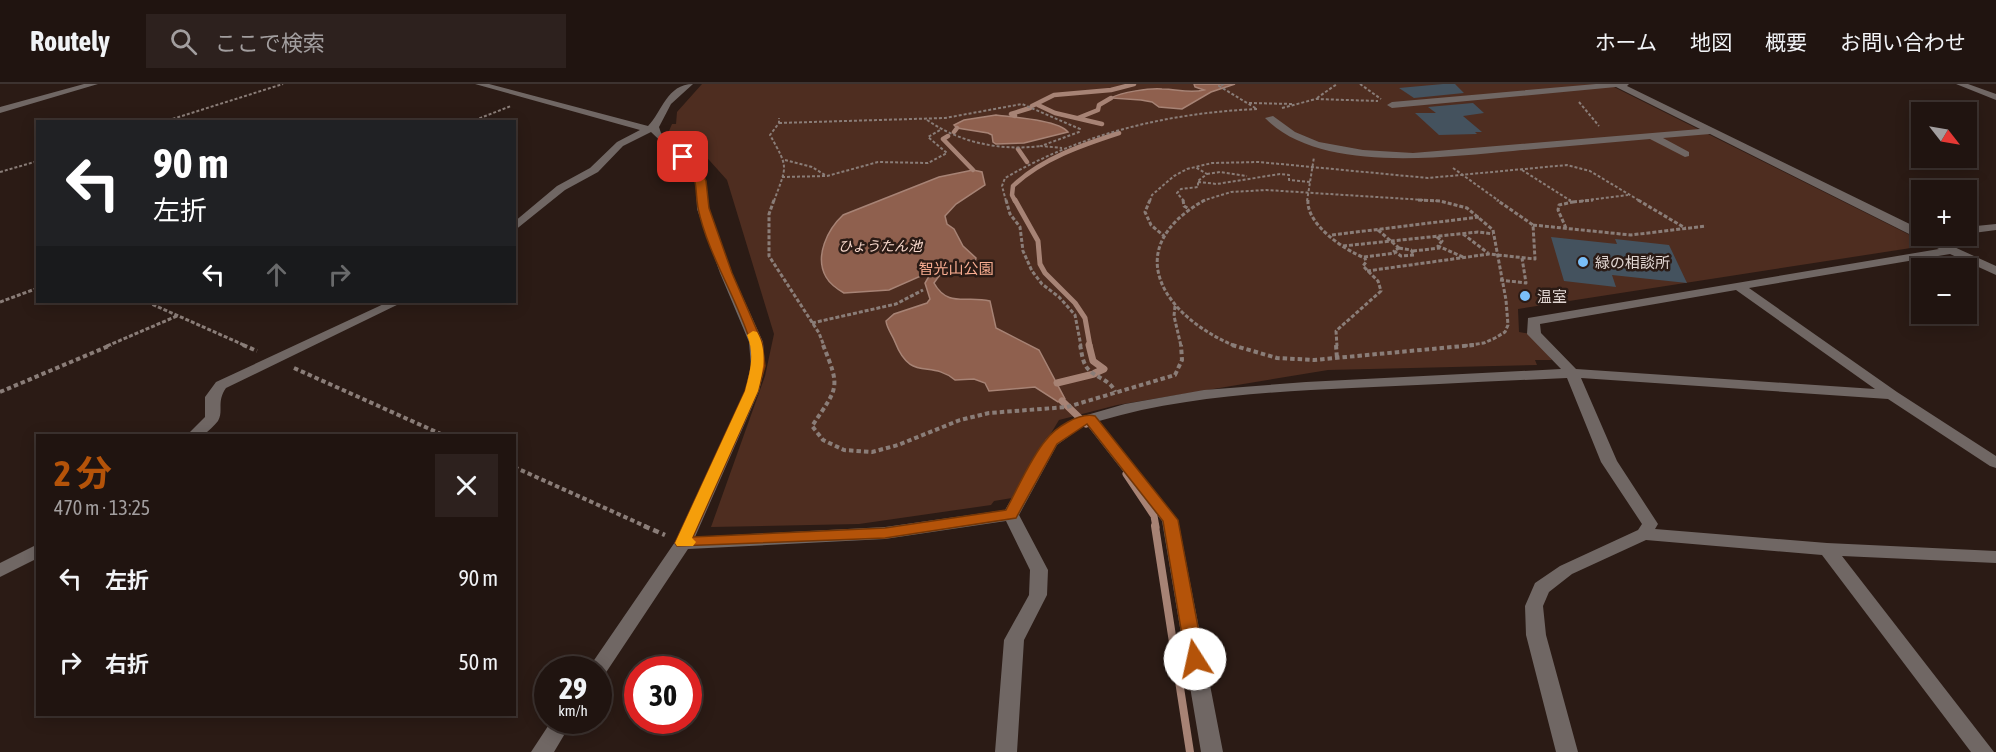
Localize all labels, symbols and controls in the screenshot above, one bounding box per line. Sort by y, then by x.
search box [146,14,566,68]
text: Routely [30,25,110,57]
icon: search [167,25,200,58]
text: ここで検索 [215,30,325,56]
text: ホーム [1595,30,1657,54]
text: 地図 [1690,30,1732,54]
text: 概要 [1765,30,1807,54]
text: お問い合わせ [1840,30,1966,54]
north arrow [1911,102,1977,168]
map controls [1911,102,1977,324]
pin [657,131,708,182]
text: 90 m [153,139,228,187]
icon: arrive [666,140,699,173]
icon: left [54,144,132,222]
button: + [1911,180,1977,246]
text: 左折 [153,195,207,226]
water label: ひょうたん池 [838,238,924,254]
place label: 緑の相談所 [1595,254,1670,271]
marker: 緑の相談所 [1576,255,1590,269]
icon: left [197,258,230,291]
icon: ahead [260,258,293,291]
icon: right [323,258,356,291]
button: − [1911,258,1977,324]
park label: 智光山公園 [918,260,994,277]
place label: 温室 [1537,288,1567,305]
marker: 温室 [1518,289,1532,303]
text: 2 分 [54,452,112,494]
button: close [435,454,498,517]
text: 470 m · 13:25 [54,496,150,519]
icon: left [54,562,87,595]
text: 90 m [458,565,498,591]
text: 左折 [105,567,149,593]
position arrow [1163,627,1227,691]
icon: right [54,646,87,679]
text: 50 m [458,649,498,675]
text: 右折 [105,651,149,677]
speed limit sign: 30 [624,656,702,734]
text: 29 [559,671,587,705]
text: km/h [558,702,588,719]

